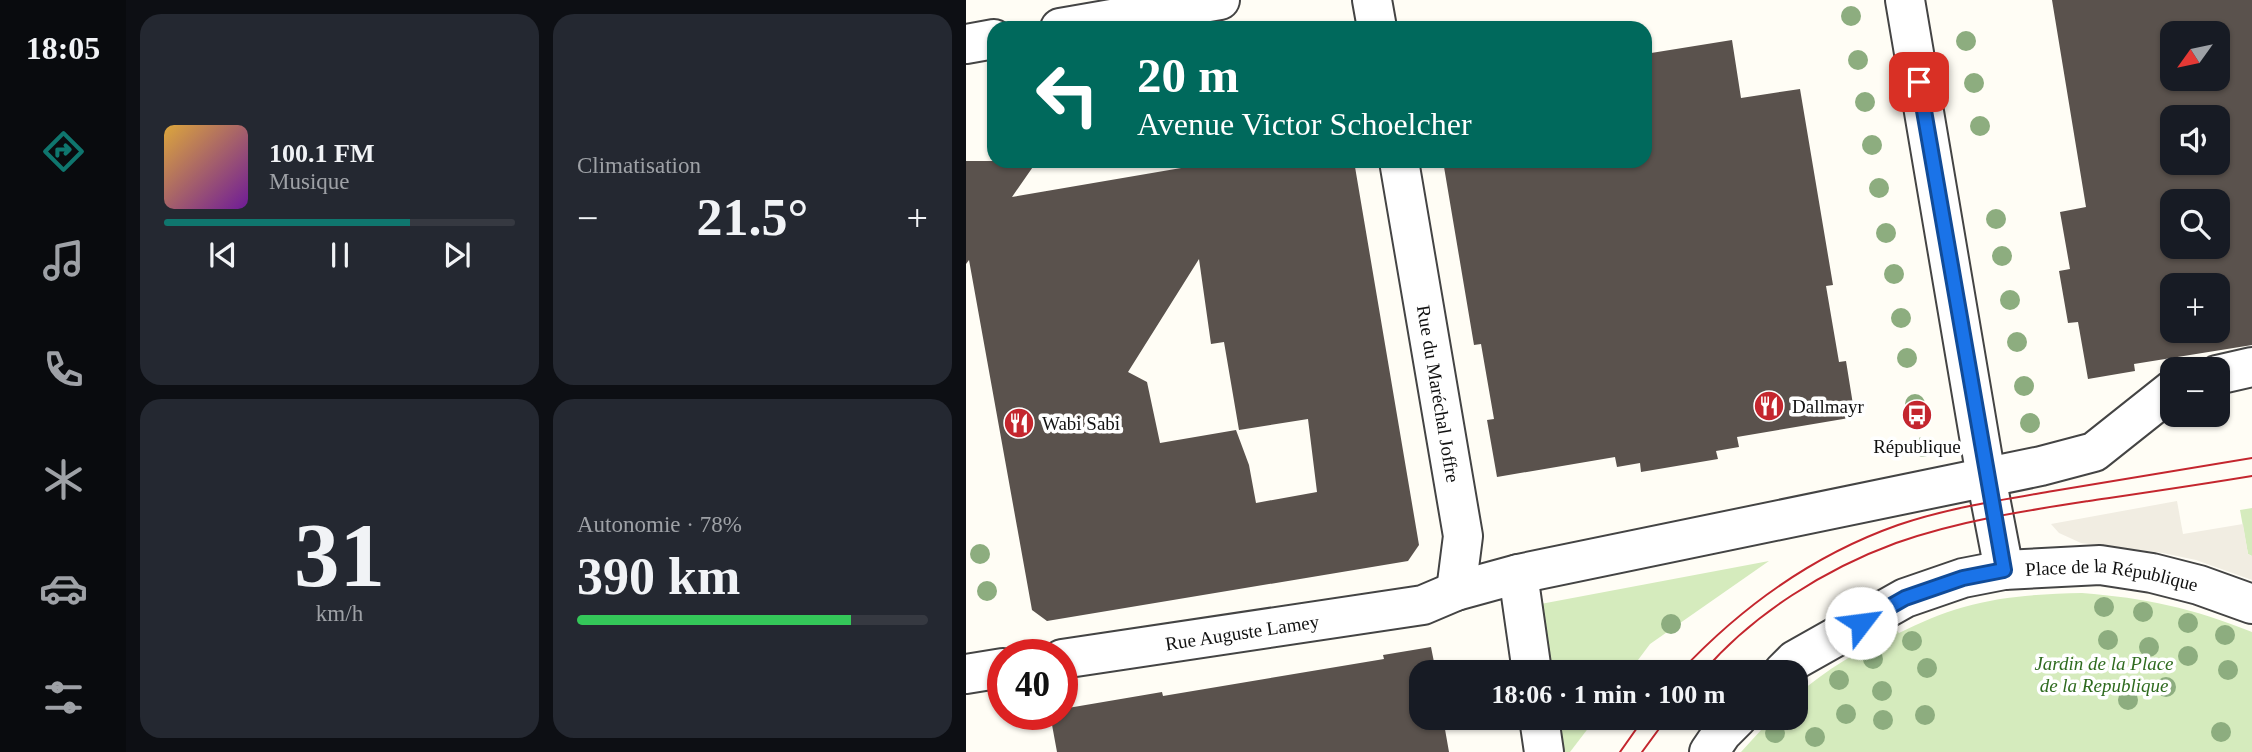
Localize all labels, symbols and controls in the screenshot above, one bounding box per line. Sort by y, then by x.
north arrow [2160,21,2230,91]
map controls [2160,21,2230,427]
text: 18:05 [26,30,100,66]
text: 20 m [1137,48,1239,103]
icon: left [1022,49,1113,140]
pin [1889,52,1949,112]
icon: arrive [1900,63,1938,101]
button: sound [2160,105,2230,175]
text: Avenue Victor Schoelcher [1137,106,1472,142]
icon: directions [39,127,88,176]
text: 100.1 FM [269,139,374,168]
text: Climatisation [577,153,701,178]
text: Musique [269,169,350,194]
text: 21.5° [697,189,808,246]
button: search [2160,189,2230,259]
text: − [577,197,598,239]
text: + [907,197,928,239]
icon: music [39,236,88,285]
icon: previous [204,236,242,274]
icon: pause [321,236,359,274]
icon: next [438,236,476,274]
button: + [2160,273,2230,343]
street label: Rue du Maréchal Joffre [1413,303,1464,484]
icon: phone [39,345,88,394]
button: − [2160,357,2230,427]
restaurant icon: Dallmayr [1752,389,1786,423]
place label: Dallmayr [1792,396,1864,417]
bus stop icon: République [1900,398,1934,432]
restaurant icon: Wabi Sabi [1002,406,1036,440]
place label: Wabi Sabi [1042,413,1120,434]
place label: République [1873,436,1961,457]
icon: climate [39,455,88,504]
text: 31 [294,505,385,606]
text: Autonomie · 78% [577,512,742,537]
text: 390 km [577,548,740,605]
street label: Place de la République [2025,555,2200,595]
icon: car [39,564,88,613]
position arrow [1824,586,1898,660]
text: km/h [316,601,363,626]
street label: Rue Auguste Lamey [1164,611,1321,654]
speed limit sign: 40 [987,639,1078,730]
park label: Jardin de la Place de la Republique [2034,653,2174,696]
icon: filters [39,673,88,722]
text: 18:06 · 1 min · 100 m [1492,680,1726,709]

